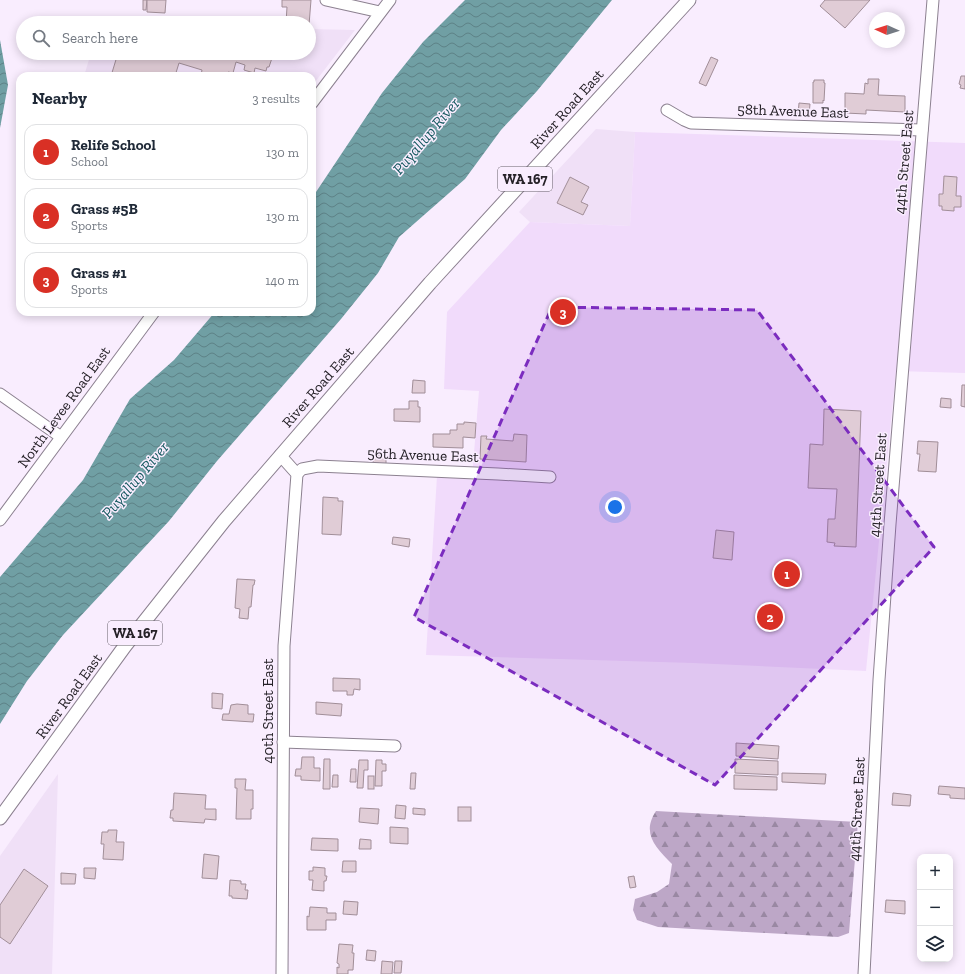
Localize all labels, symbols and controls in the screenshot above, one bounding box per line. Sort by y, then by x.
north arrow [869,12,905,48]
search box [16,16,316,60]
icon: search [30,27,52,49]
text: Search here [62,29,138,47]
street label: River Road East [527,65,608,153]
text: Nearby [32,88,87,108]
text: 3 results [252,91,300,106]
water label: Puyallup River [388,93,464,178]
street label: 58th Avenue East [737,100,850,122]
street label: 44th Street East [890,109,918,215]
text: Relife School [71,136,156,154]
text: 1 [43,145,49,160]
text: 130 m [266,145,299,160]
text: School [71,154,108,169]
road number: WA 167 [498,167,552,191]
text: Grass #5B [71,200,138,218]
text: 2 [43,209,49,224]
text: 130 m [266,209,299,224]
text: Sports [71,218,108,233]
text: Grass #1 [71,264,127,282]
text: 3 [43,273,49,288]
text: 140 m [265,273,299,288]
text: Sports [71,282,108,297]
pin: 3 [550,297,576,327]
street label: North Levee Road East [14,342,114,471]
street label: River Road East [278,343,358,431]
street label: 44th Street East [865,432,891,538]
water label: Puyallup River [97,437,173,522]
street label: 56th Avenue East [367,444,479,466]
your location [605,497,625,517]
pin: 1 [774,559,800,589]
pin: 2 [757,602,783,632]
road number: WA 167 [108,621,162,645]
street label: River Road East [32,650,106,742]
street label: 40th Street East [259,658,277,764]
street label: 44th Street East [845,756,869,862]
map controls [917,854,953,962]
button: + [917,854,953,890]
button: − [917,890,953,926]
button: layers [917,926,953,962]

